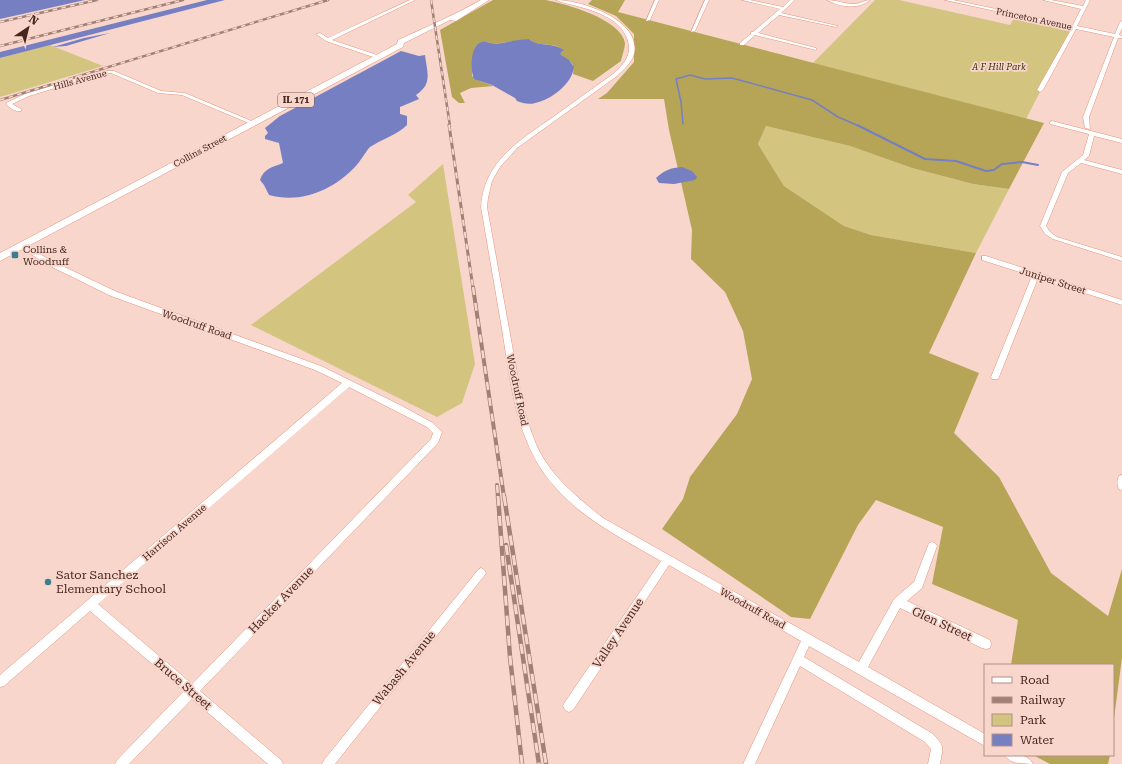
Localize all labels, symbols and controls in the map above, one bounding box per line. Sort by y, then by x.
street label: Princeton Avenue [995,6,1073,32]
north arrow [8,8,48,48]
text: N [26,12,41,28]
park label: A F Hill Park [971,62,1026,72]
street label: Hills Avenue [52,68,108,92]
road number: IL 171 [278,93,314,107]
street label: Collins Street [172,133,229,169]
place label: Collins & Woodruff [23,244,70,267]
marker: Collins & Woodruff [10,250,20,260]
street label: Juniper Street [1018,265,1087,296]
street label: Woodruff Road [160,307,234,342]
street label: Woodruff Road [505,353,531,428]
street label: Harrison Avenue [140,501,209,563]
street label: Hacker Avenue [245,563,317,636]
place label: Sator Sanchez Elementary School [56,568,166,596]
marker: Sator Sanchez Elementary School [43,577,53,587]
street label: Woodruff Road [718,586,788,631]
street label: Valley Avenue [590,595,647,671]
street label: Glen Street [910,604,975,644]
street label: Wabash Avenue [370,628,439,708]
street label: Bruce Street [152,655,215,713]
legend [984,664,1114,756]
text: Road [1020,673,1050,687]
text: Railway [1020,693,1066,707]
text: Park [1020,713,1047,727]
text: Water [1020,733,1054,747]

